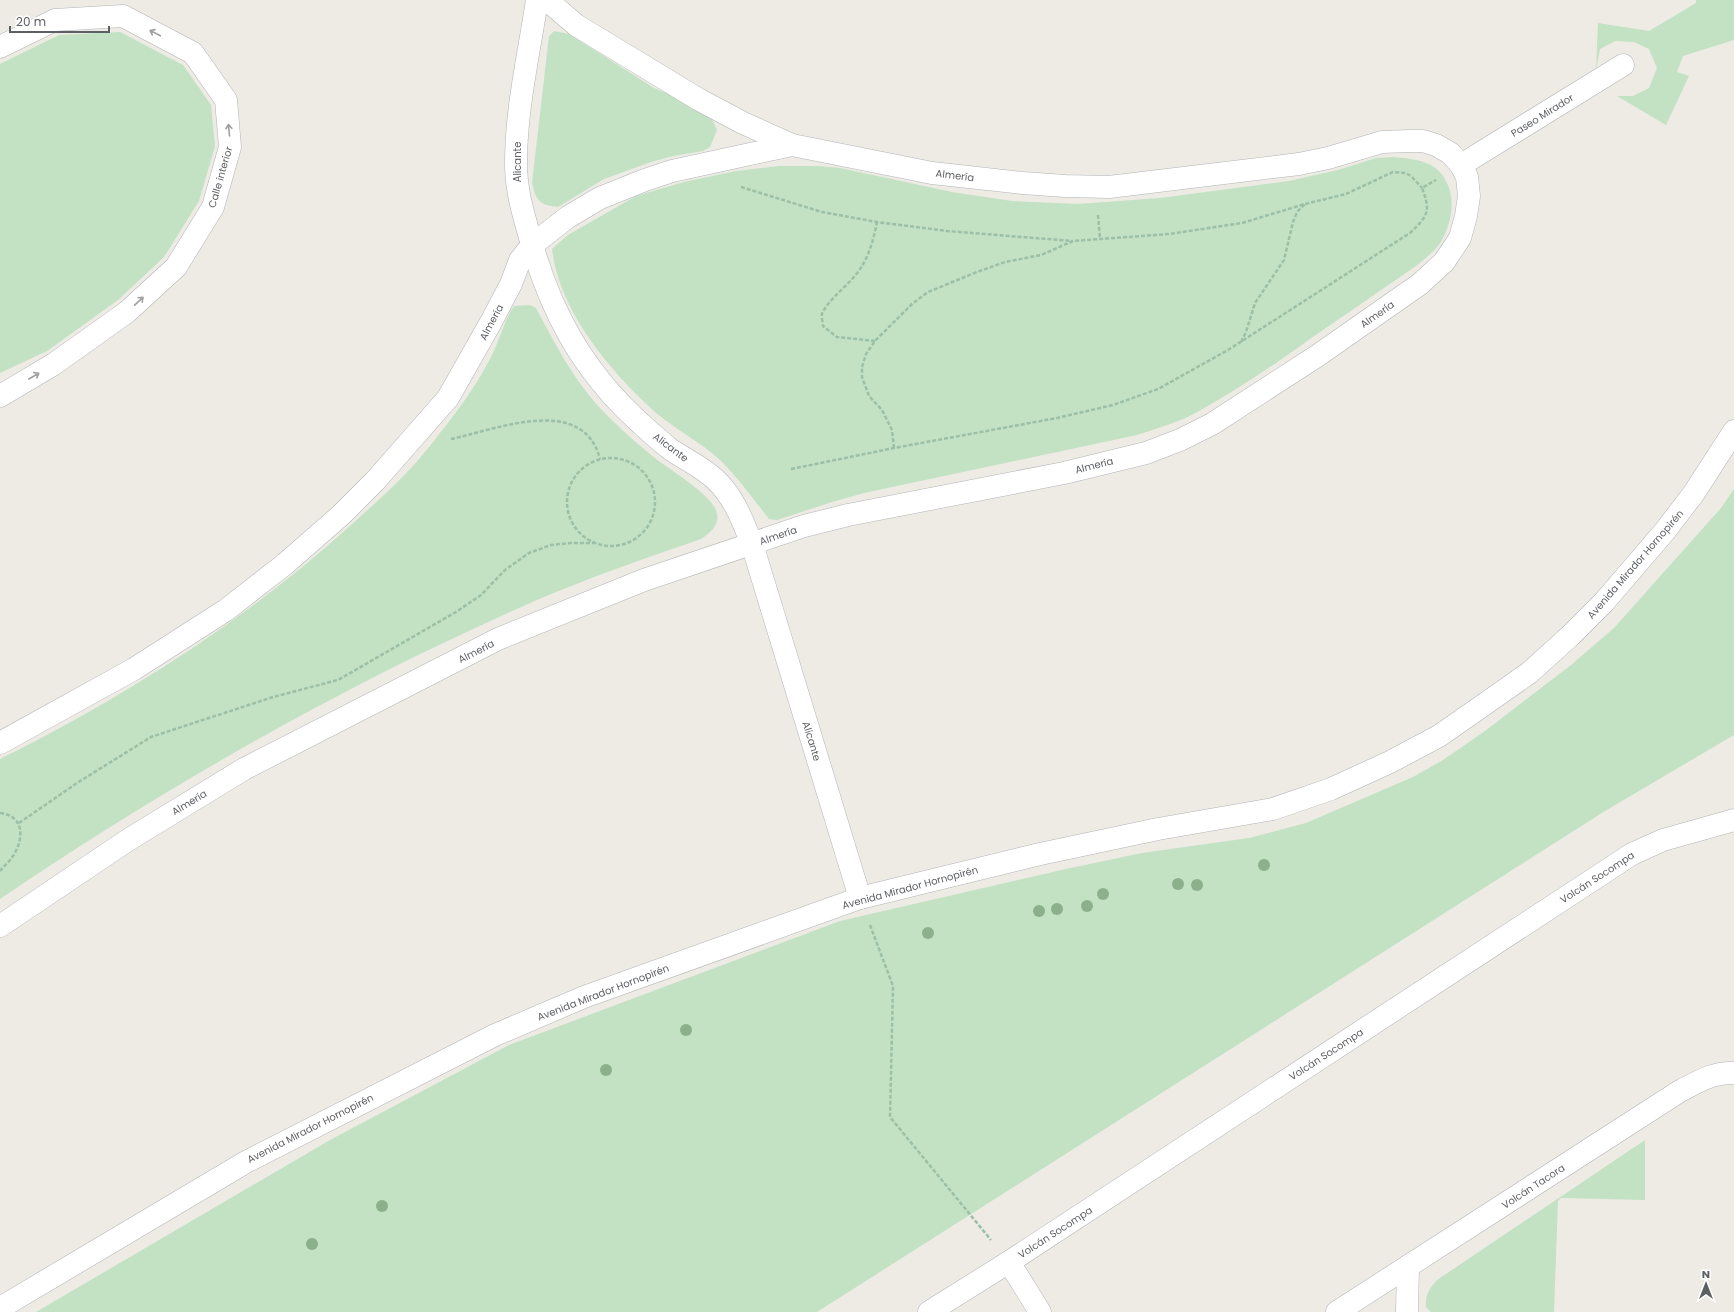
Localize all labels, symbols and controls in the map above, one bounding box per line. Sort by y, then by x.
scale bar [10,8,109,34]
text: 20 m [16,13,46,30]
one-way arrow [150,29,162,37]
street label: Paseo Mirador [1508,90,1577,141]
one-way arrow [225,124,232,137]
street label: Alicante [510,142,525,182]
street label: Calle interior [205,144,236,210]
street label: Almería [935,166,975,185]
one-way arrow [134,296,144,306]
street label: Almería [1357,297,1397,332]
street label: Almería [476,302,507,343]
one-way arrow [28,372,40,380]
street label: Alicante [650,429,691,466]
street label: Almería [1074,454,1115,477]
street label: Avenida Mirador Hornopirén [1584,507,1687,622]
street label: Almería [757,522,799,549]
street label: Almería [456,636,497,667]
street label: Alicante [798,719,825,763]
street label: Almería [169,786,210,819]
street label: Volcán Socompa [1557,848,1637,907]
street label: Avenida Mirador Hornopirén [841,862,980,913]
street label: Avenida Mirador Hornopirén [535,960,671,1025]
street label: Volcán Socompa [1286,1025,1366,1084]
street label: Avenida Mirador Hornopirén [244,1090,376,1167]
street label: Volcán Tacora [1499,1160,1568,1212]
street label: Volcán Socompa [1015,1203,1095,1262]
north arrow [1686,1264,1726,1304]
text: N [1702,1266,1710,1282]

